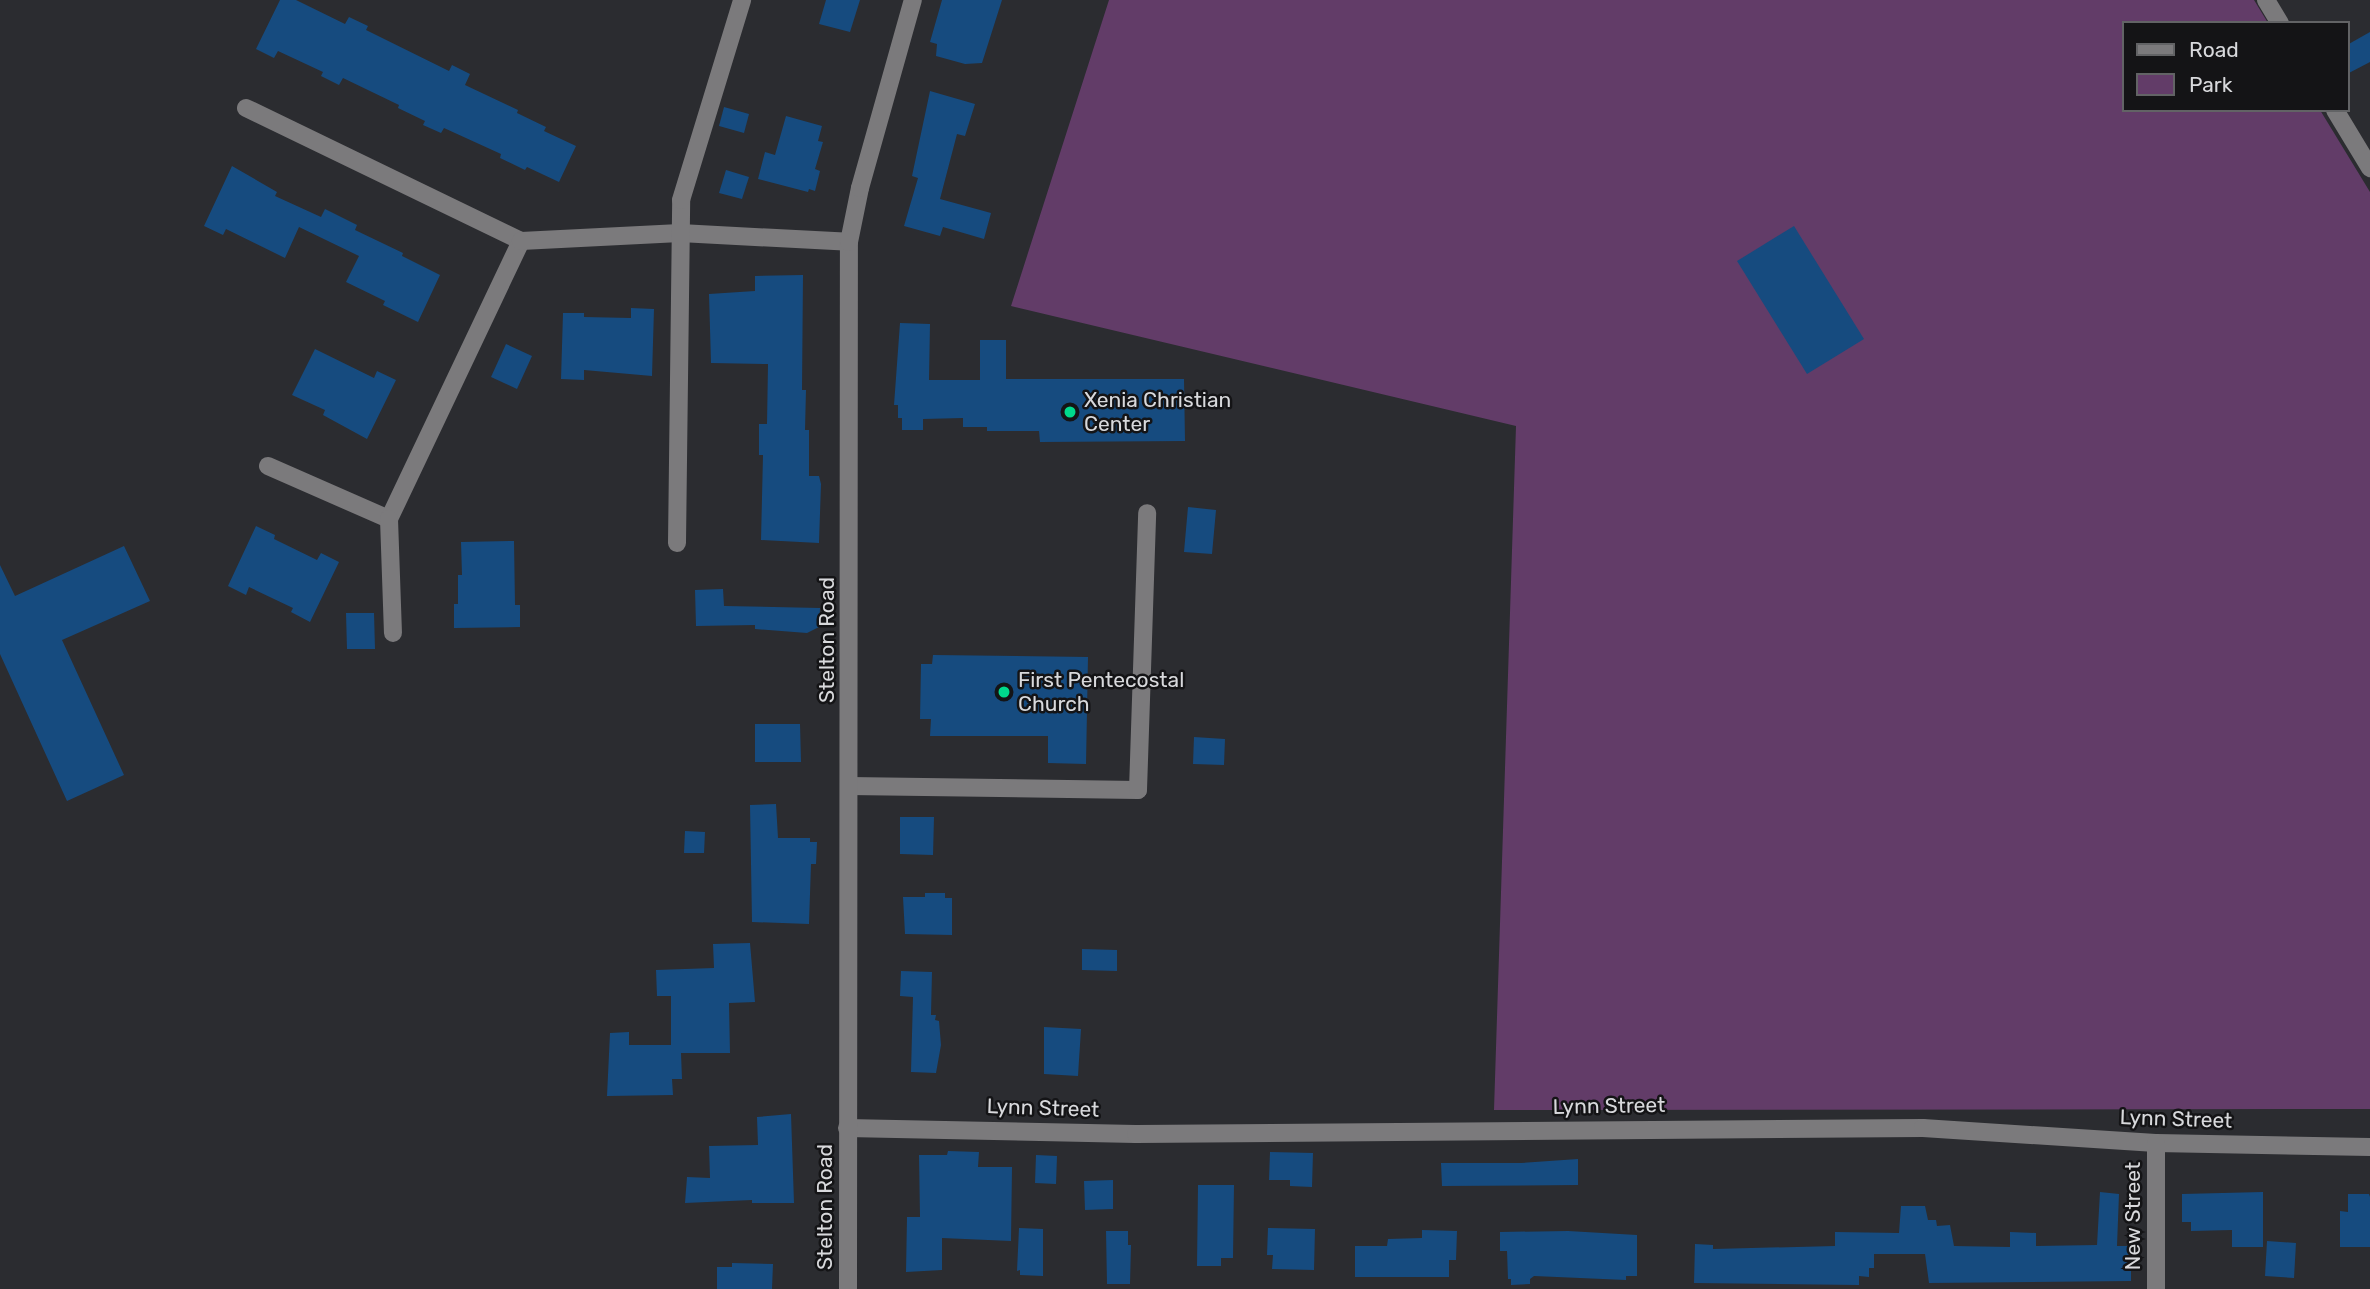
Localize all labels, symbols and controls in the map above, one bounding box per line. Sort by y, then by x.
legend [2122,21,2349,112]
text: Road [2189,37,2239,62]
text: Park [2189,72,2233,97]
place label: Xenia Christian Center [1084,387,1231,437]
marker: Xenia Christian Center [1062,404,1078,420]
street label: Stelton Road [814,577,840,703]
place label: First Pentecostal Church [1018,667,1184,717]
marker: First Pentecostal Church [996,684,1012,700]
street label: Lynn Street [1552,1092,1666,1120]
street label: Lynn Street [986,1093,1100,1123]
street label: Lynn Street [2119,1104,2233,1134]
street label: Stelton Road [812,1144,838,1270]
street label: New Street [2120,1162,2146,1270]

